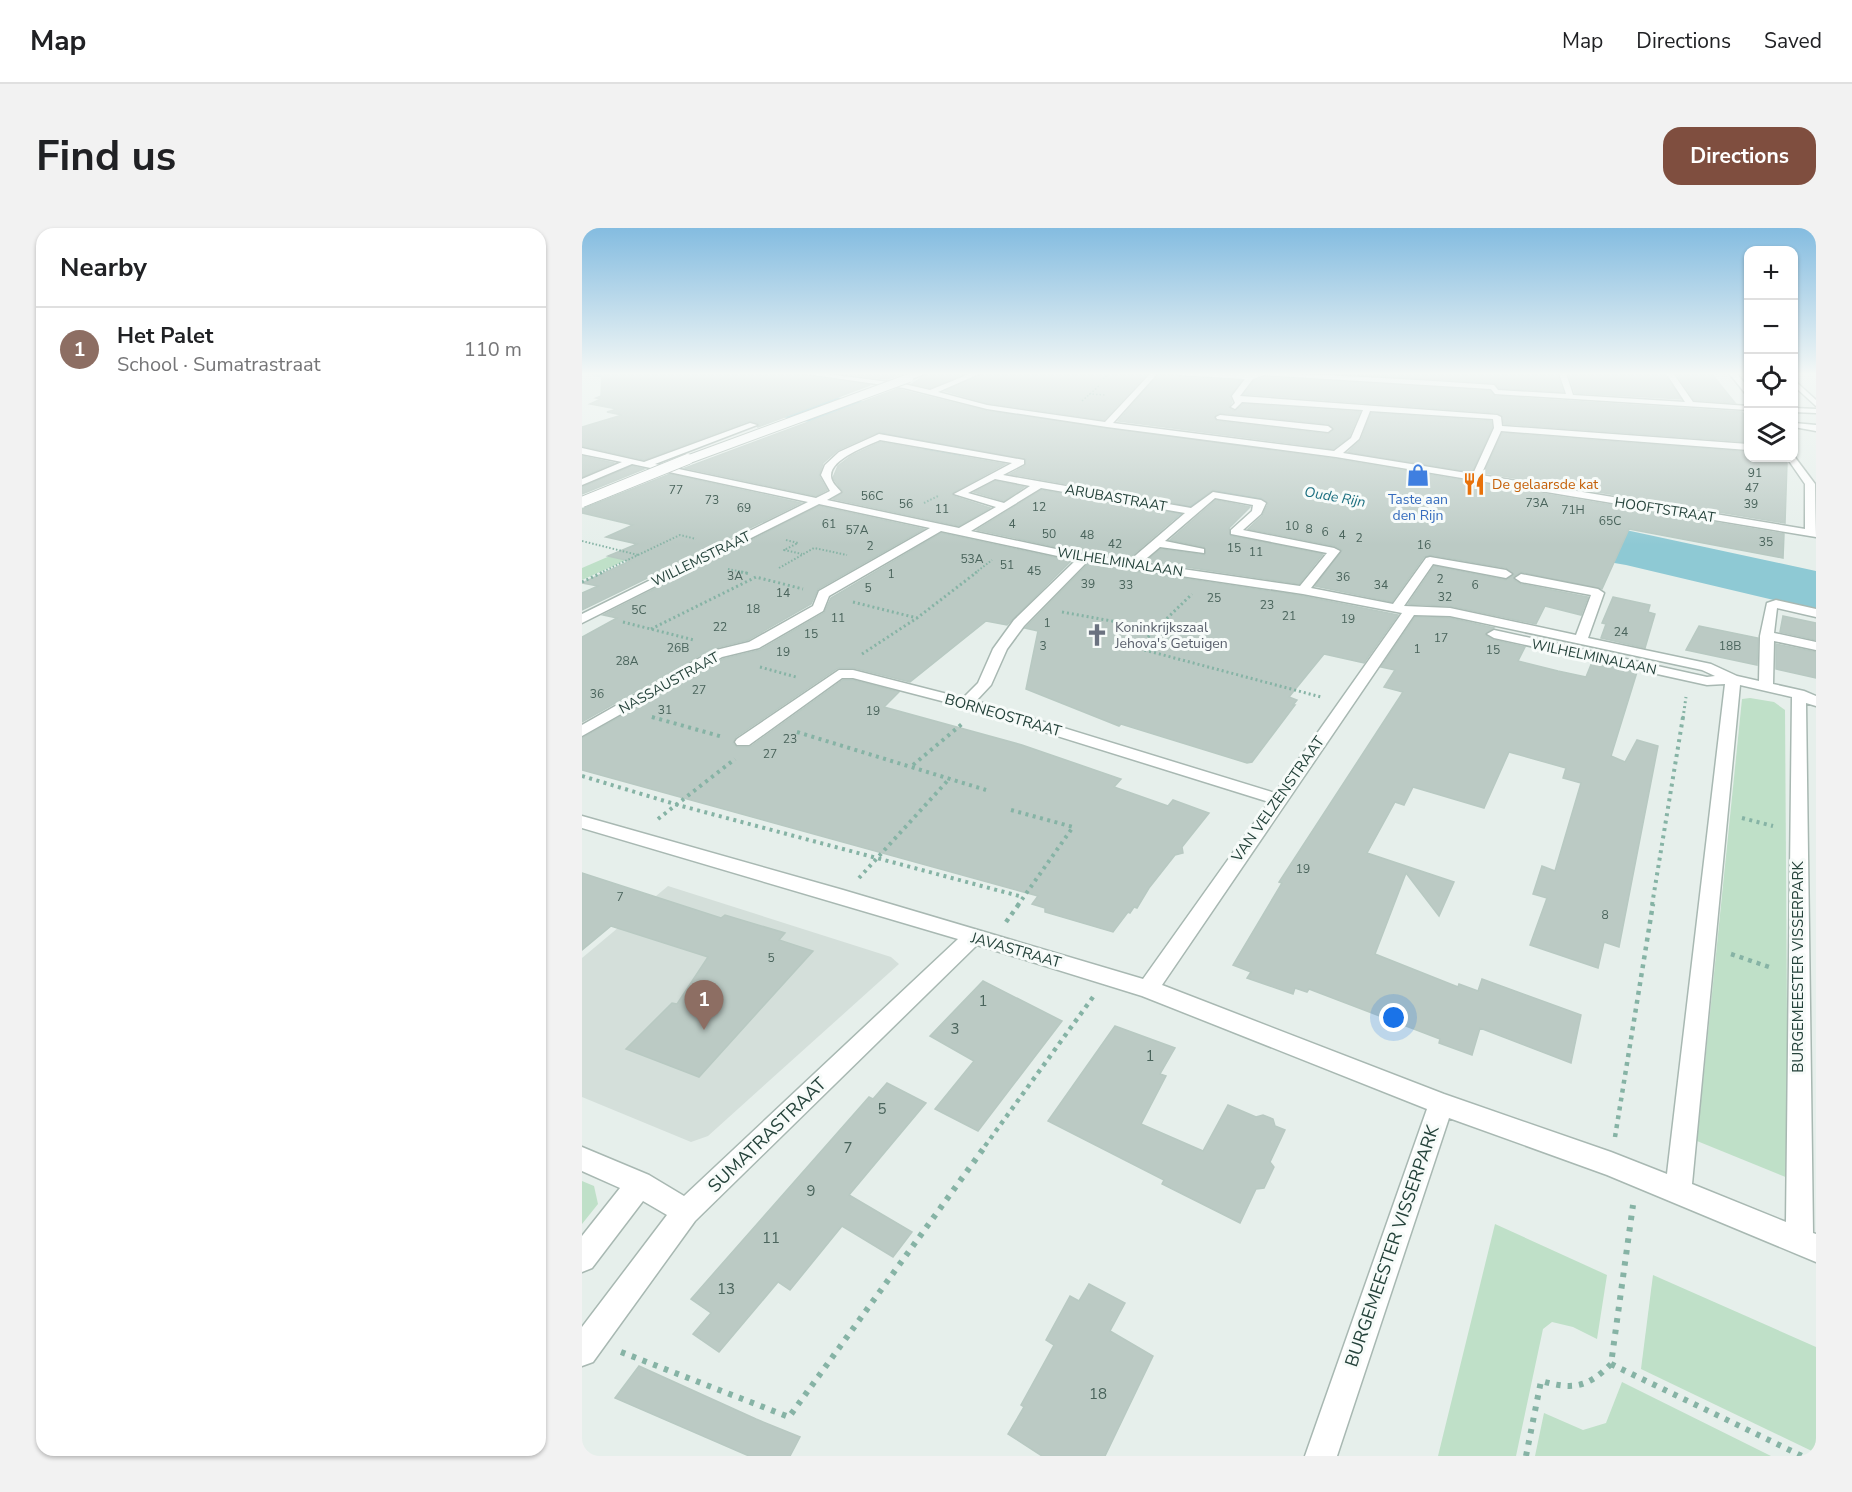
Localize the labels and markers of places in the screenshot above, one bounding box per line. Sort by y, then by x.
shop icon: Taste aan den Rijn [1405,462,1431,488]
restaurant icon: De gelaarsde kat [1461,471,1487,497]
place label: De gelaarsde kat [1492,475,1598,494]
place label: Taste aan den Rijn [1388,490,1448,525]
place label: Koninkrijkszaal Jehova's Getuigen [1114,618,1228,653]
church icon: Koninkrijkszaal Jehova's Getuigen [1084,622,1110,648]
pin: 1 [684,980,724,1030]

